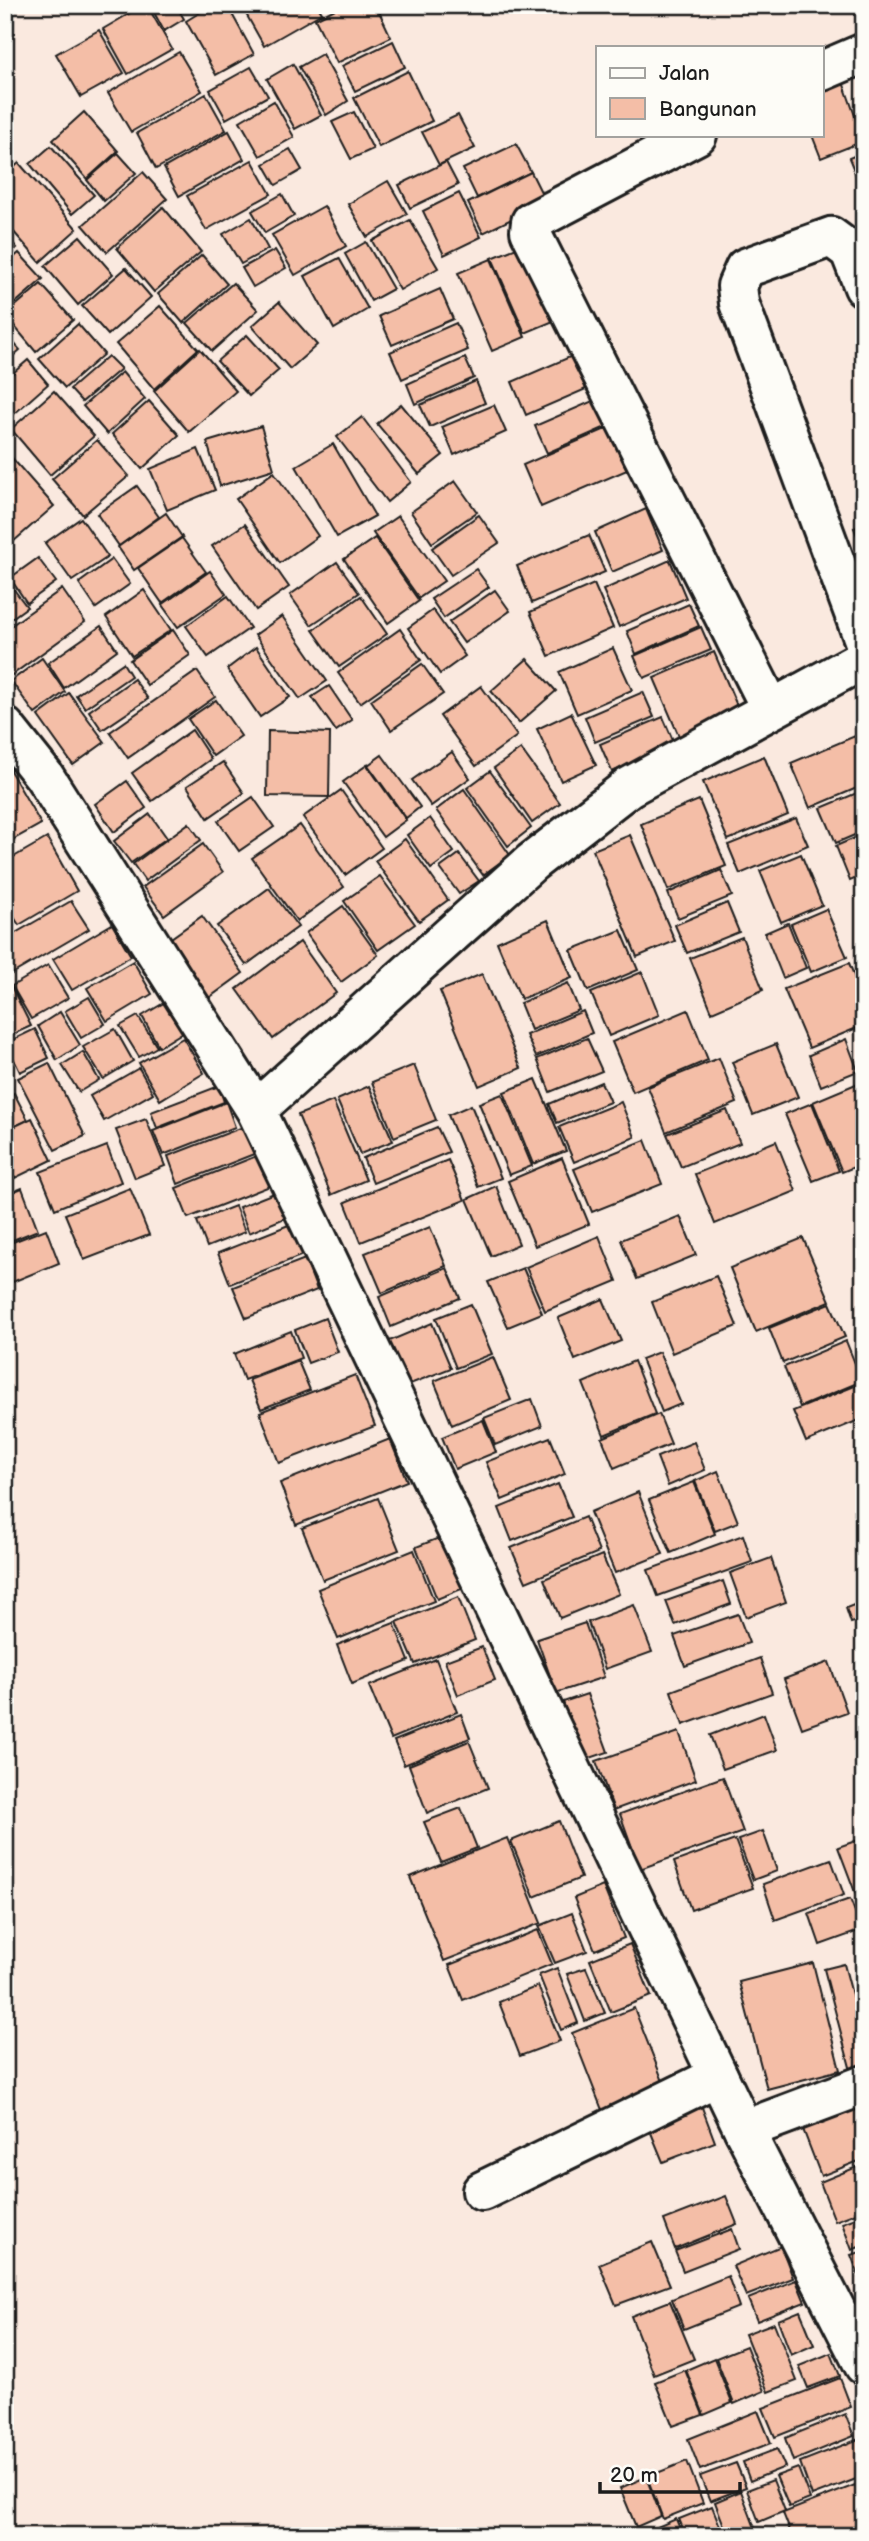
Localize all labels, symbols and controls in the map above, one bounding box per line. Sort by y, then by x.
legend [596,46,824,136]
text: Jalan [659,61,710,86]
text: Bangunan [659,97,757,122]
scale bar [600,2450,740,2494]
text: 20 m [610,2463,658,2488]

